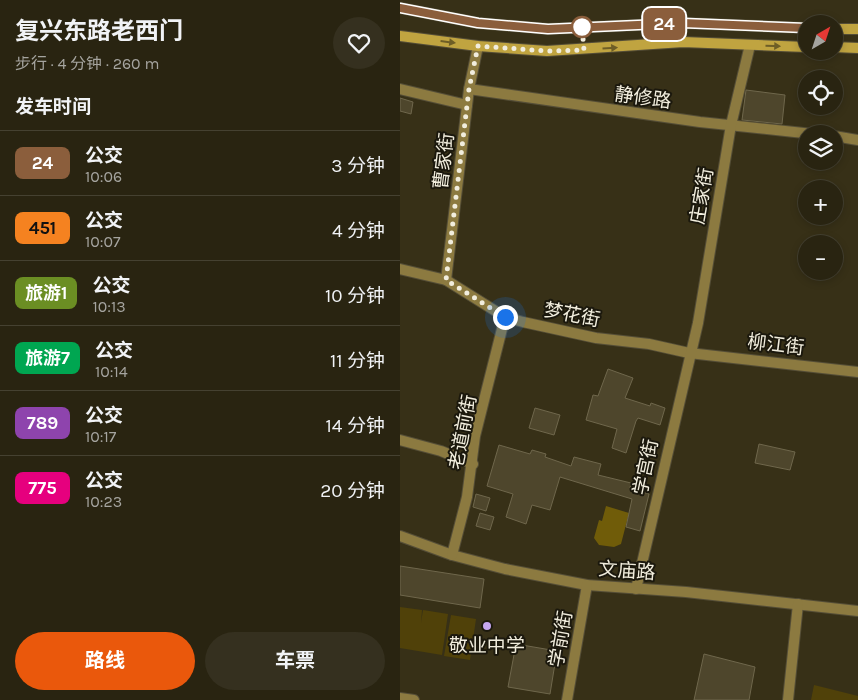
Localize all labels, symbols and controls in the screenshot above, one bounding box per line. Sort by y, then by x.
line badge: 24 [642,8,686,40]
text: 24 [653,13,675,35]
north arrow [798,15,842,60]
map controls [798,15,843,280]
unlabelled marker [571,16,593,38]
text: 复兴东路老西门 [15,17,183,45]
button: heart [333,17,385,69]
one-way arrow [441,38,457,46]
one-way arrow [765,42,781,50]
one-way arrow [603,43,619,51]
text: 步行 · 4 分钟 · 260 m [15,54,159,73]
button: locate [798,70,843,115]
street label: 静修路 [613,83,673,113]
text: 发车时间 [15,96,91,118]
button: layers [798,125,843,170]
street label: 曹家街 [430,131,458,191]
text: 公交 [85,145,123,167]
text: 24 [32,152,53,174]
text: 3 分钟 [331,155,385,177]
street label: 庄家街 [686,166,718,226]
text: 10:06 [85,167,122,186]
button: + [798,180,843,225]
text: 公交 [85,210,123,232]
text: 451 [29,217,56,239]
text: 4 分钟 [332,220,385,242]
text: 10:07 [85,232,120,251]
button: − [798,235,843,280]
text: 公交 [92,275,130,297]
text: 旅游1 [25,282,67,304]
text: 10 分钟 [325,285,385,307]
text: 10:13 [92,297,126,316]
street label: 梦花街 [542,299,602,331]
your location [493,305,518,330]
street label: 柳江街 [746,331,806,359]
text: 公交 [95,340,133,362]
text: 旅游7 [25,347,70,369]
text: 11 分钟 [330,350,385,372]
text: 10:14 [95,362,128,381]
street label: 老道前街 [445,393,481,472]
text: 公交 [85,405,123,427]
text: 789 [27,412,58,434]
text: 14 分钟 [326,415,385,437]
text: 10:17 [85,427,116,446]
street label: 学宫街 [629,437,663,497]
text: 公交 [85,470,123,492]
text: 775 [28,477,57,499]
text: 20 分钟 [320,480,385,502]
text: 10:23 [85,492,122,511]
street label: 文庙路 [598,558,656,584]
street label: 学前街 [545,609,577,669]
marker: 敬业中学 [481,620,493,632]
button: 路线 [15,632,195,690]
button: 车票 [205,632,385,690]
place label: 敬业中学 [449,635,525,657]

